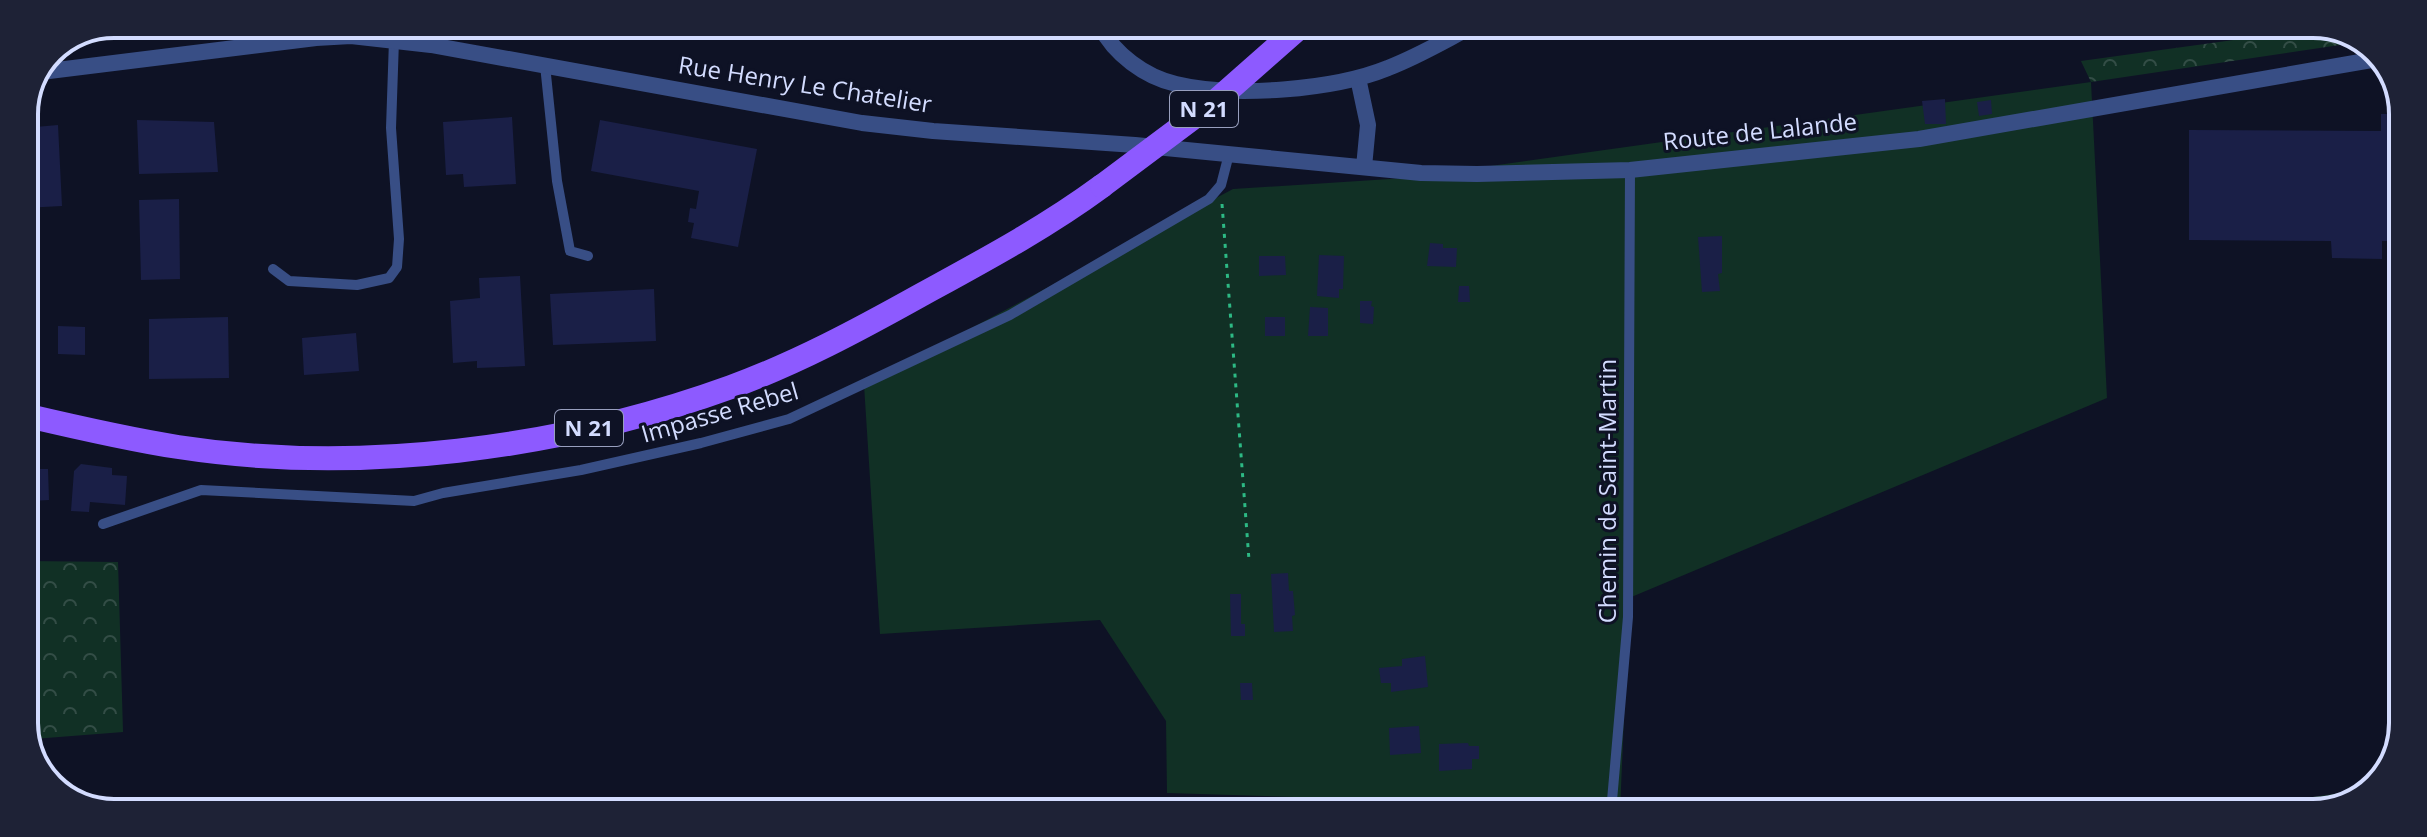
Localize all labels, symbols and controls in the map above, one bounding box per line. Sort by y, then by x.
street label: Rue Henry Le Chatelier [676,47,934,120]
road number: N 21 [1170,91,1238,127]
street label: Route de Lalande [1661,104,1858,157]
street label: Chemin de Saint-Martin [1590,359,1623,623]
street label: Impasse Rebel [637,373,802,450]
road number: N 21 [555,410,623,446]

